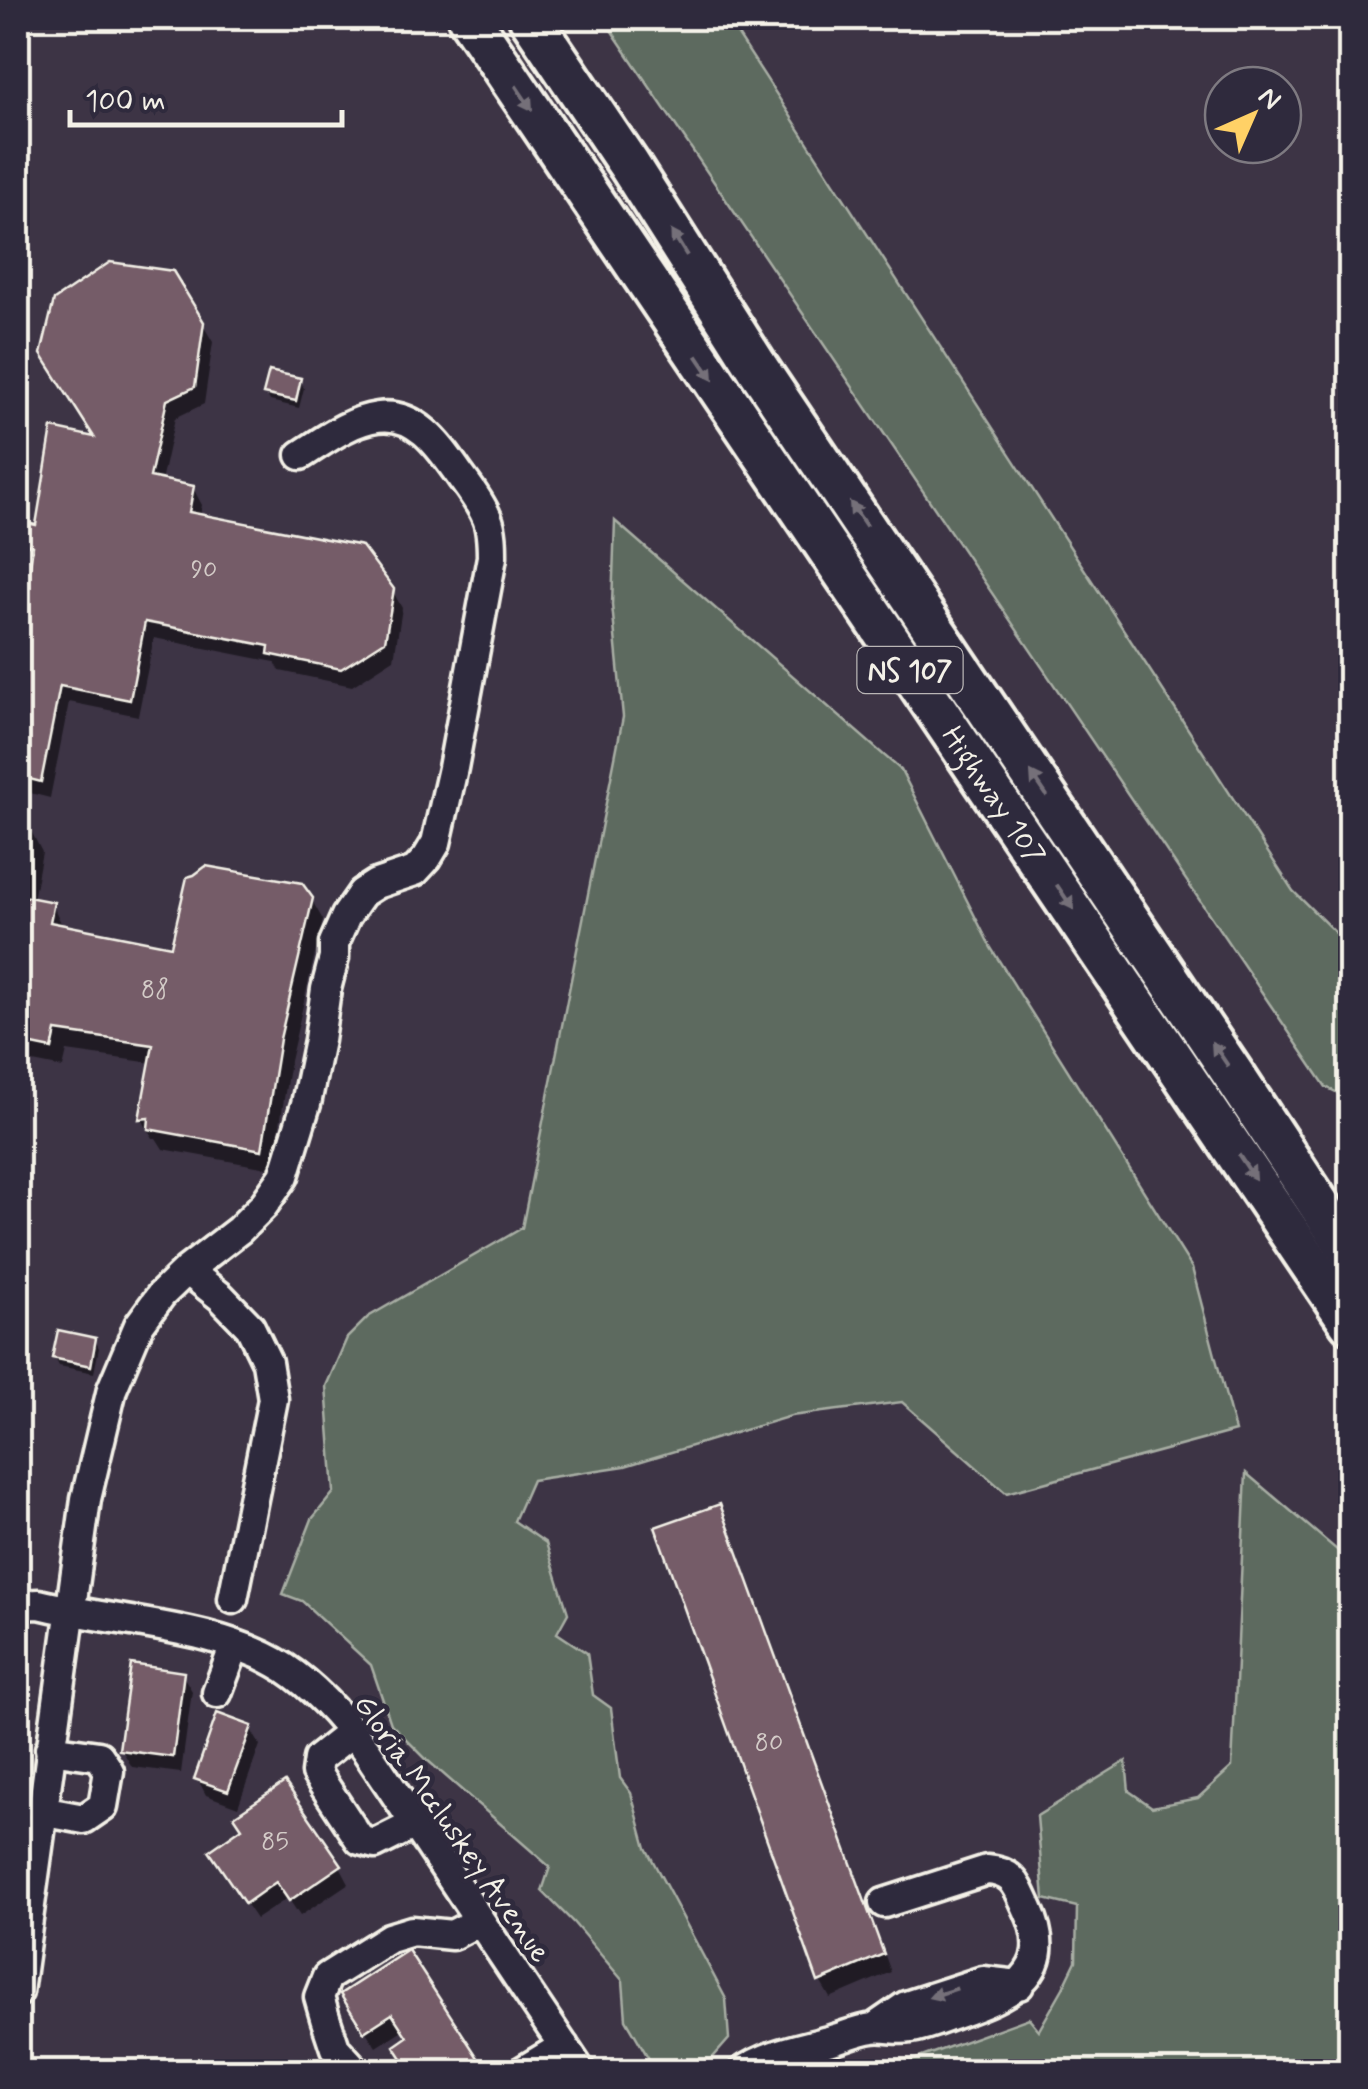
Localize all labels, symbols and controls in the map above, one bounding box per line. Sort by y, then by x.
scale bar [70,65,342,127]
north arrow [1203,65,1303,165]
text: N [1249,79,1289,119]
text: 100 m [85,82,166,121]
one-way arrow [514,85,533,112]
one-way arrow [670,229,688,257]
one-way arrow [695,354,714,382]
one-way arrow [849,501,868,528]
house number: 90 [191,554,217,587]
road number: NS 107 [858,647,962,693]
street label: Highway 107 [932,719,1054,873]
one-way arrow [1030,771,1049,798]
one-way arrow [1055,884,1074,911]
house number: 88 [141,974,169,1007]
one-way arrow [1211,1041,1230,1068]
one-way arrow [1237,1153,1256,1180]
street label: Gloria Mccluskey Avenue [344,1687,559,1971]
house number: 80 [755,1727,783,1760]
house number: 85 [261,1826,289,1859]
one-way arrow [928,1987,958,2002]

